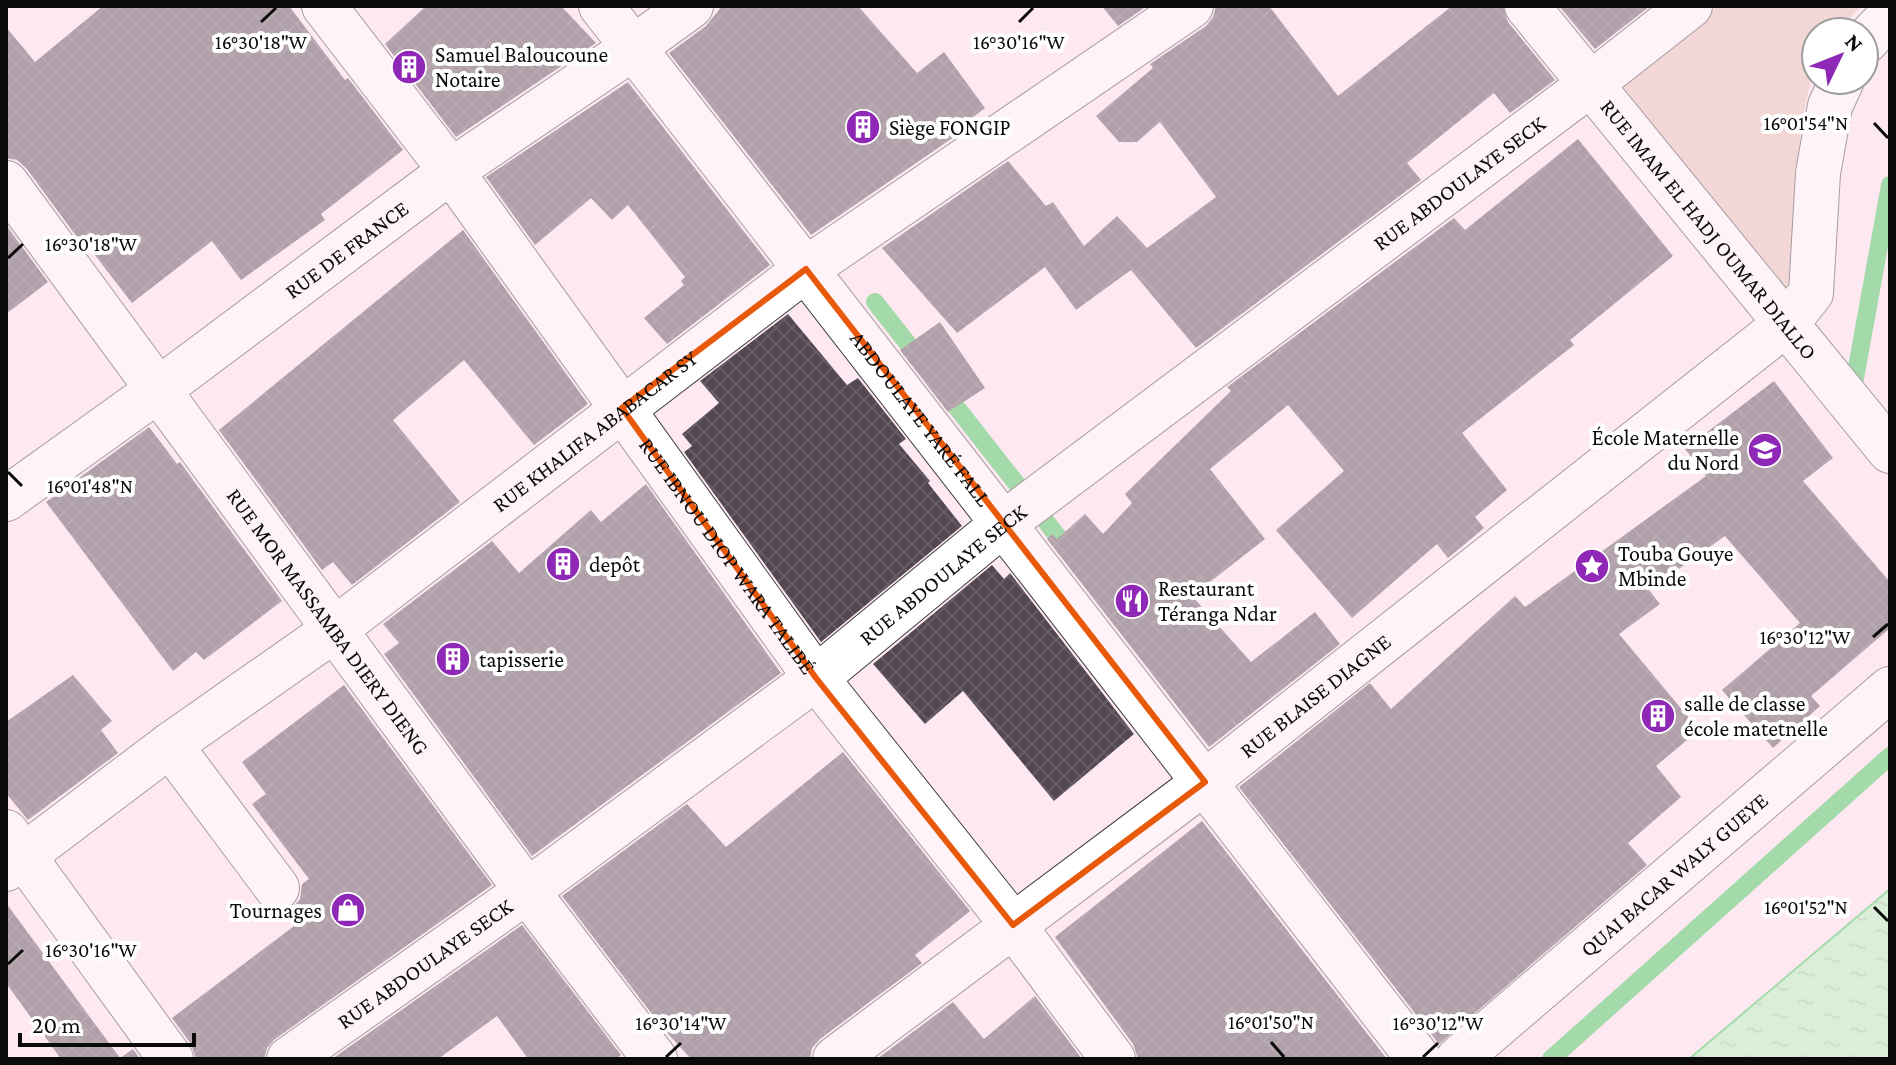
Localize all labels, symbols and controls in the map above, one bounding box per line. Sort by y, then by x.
north arrow [1800,16,1880,96]
text: N [1840,29,1869,57]
text: 16°30'18"W [215,31,308,53]
text: 16°30'16"W [973,31,1065,53]
place label: Samuel Baloucoune Notaire [435,42,608,92]
building icon: Samuel Baloucoune Notaire [390,48,428,86]
street label: RUE IMAM EL HADJ OUMAR DIALLO [1595,94,1822,364]
building icon: Siège FONGIP [844,108,882,146]
street label: RUE ABDOULAYE SECK [1368,110,1550,256]
text: 16°01'54"N [1764,112,1848,134]
place label: Siège FONGIP [889,115,1011,140]
street label: RUE DE FRANCE [280,196,413,304]
text: 16°30'18"W [45,233,138,255]
street label: ABDOULAYE YARÉ FALL [845,326,997,511]
street label: RUE KHALIFA ABABACAR SY [488,345,702,517]
place label: École Maternelle du Nord [1592,425,1739,475]
school or university icon: École Maternelle du Nord [1746,431,1784,469]
street label: RUE IBNOU DIOP WARA TALIBÉ [634,433,821,679]
text: 16°01'48"N [47,475,133,497]
street label: RUE MOR MASSAMBA DIERY DIENG [222,483,434,760]
street label: RUE ABDOULAYE SECK [854,499,1032,650]
place label: Touba Gouye Mbinde [1618,541,1733,591]
building icon: depôt [544,545,582,583]
place icon: Touba Gouye Mbinde [1573,547,1611,585]
place label: depôt [589,552,641,577]
place label: Restaurant Téranga Ndar [1158,576,1277,626]
restaurant icon: Restaurant Téranga Ndar [1113,582,1151,620]
text: 16°30'12"W [1760,626,1851,648]
street label: RUE BLAISE DIAGNE [1235,629,1395,763]
building icon: tapisserie [434,640,472,678]
place label: tapisserie [479,647,564,672]
place label: salle de classe école matetnelle [1684,691,1828,741]
building icon: salle de classe école matetnelle [1639,697,1677,735]
street label: QUAI BACAR WALY GUEYE [1575,787,1773,962]
shop icon: Tournages [329,891,367,929]
street label: RUE ABDOULAYE SECK [333,893,518,1034]
text: 16°01'52"N [1764,896,1848,918]
place label: Tournages [230,898,322,923]
text: 16°30'16"W [45,939,137,961]
scale bar [20,997,194,1047]
text: 20 m [32,1011,81,1038]
text: 16°01'50"N [1228,1011,1314,1033]
text: 16°30'14"W [636,1012,727,1034]
text: 16°30'12"W [1393,1012,1484,1034]

